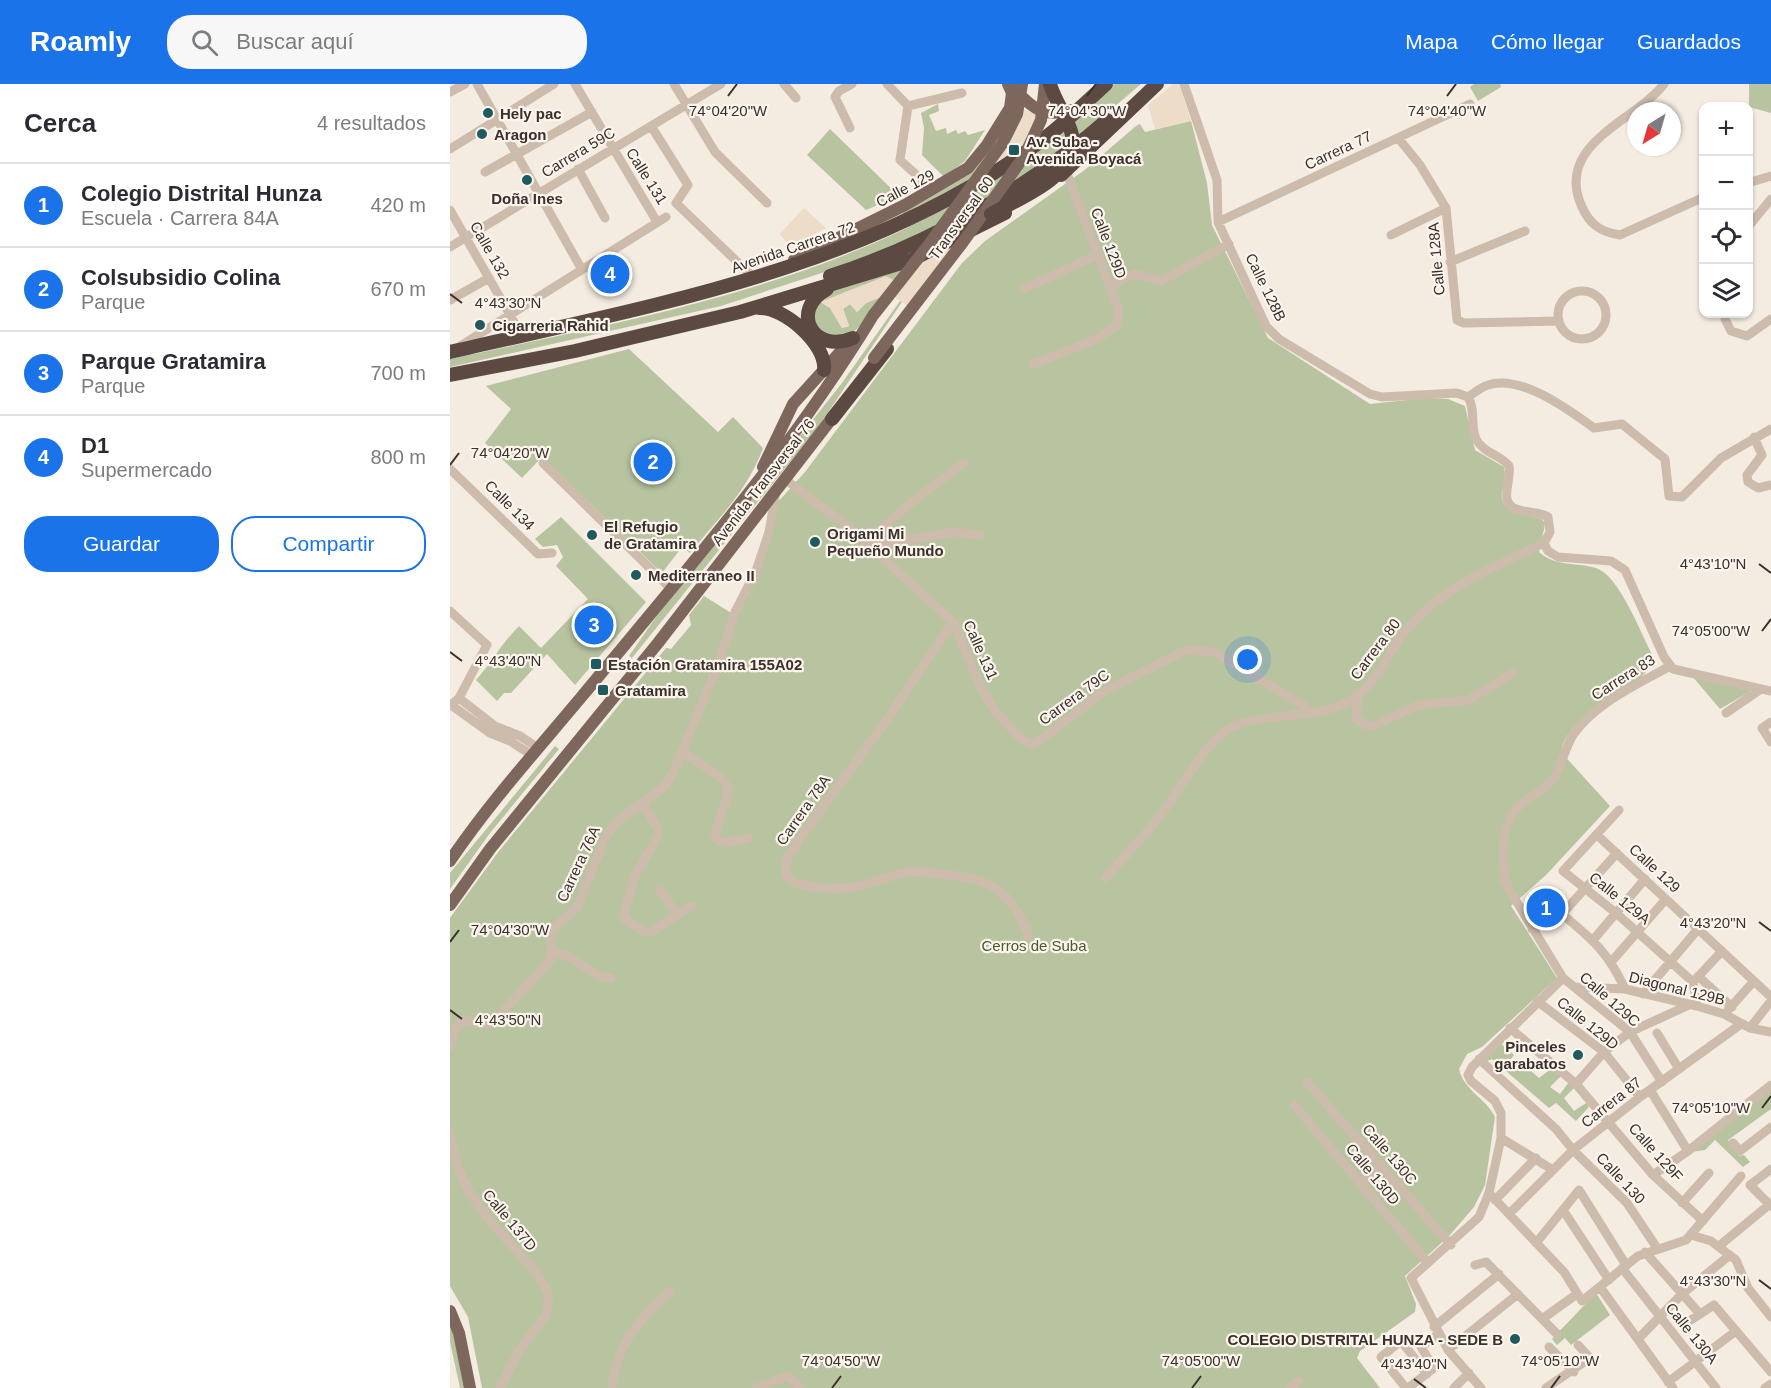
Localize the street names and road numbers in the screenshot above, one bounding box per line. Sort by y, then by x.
street label: Carrera 59C [538,123,618,181]
street label: Carrera 77 [1302,127,1374,173]
street label: Calle 131 [623,145,671,207]
street label: Calle 129 [873,166,937,210]
street label: Transversal 60 [925,173,997,263]
street label: Calle 129D [1088,205,1130,281]
street label: Calle 132 [467,218,513,282]
street label: Avenida Carrera 72 [729,218,857,276]
street label: Calle 128A [1424,222,1448,296]
street label: Calle 128B [1242,250,1290,324]
street label: Avenida Transversal 76 [708,415,818,549]
street label: Calle 134 [482,477,538,533]
street label: Carrera 80 [1347,615,1403,683]
street label: Calle 131 [960,618,1002,682]
street label: Carrera 83 [1588,651,1658,703]
street label: Carrera 79C [1036,666,1113,728]
street label: Carrera 78A [773,772,833,848]
street label: Carrera 76A [553,823,603,905]
street label: Calle 129 [1626,840,1684,896]
street label: Calle 129A [1586,868,1654,928]
street label: Calle 129C [1576,968,1644,1030]
street label: Diagonal 129B [1627,968,1727,1008]
street label: Calle 129D [1554,993,1622,1053]
street label: Carrera 87 [1578,1073,1644,1131]
street label: Calle 129F [1625,1119,1687,1185]
street label: Calle 130C [1359,1120,1421,1188]
street label: Calle 130D [1343,1140,1403,1208]
street label: Calle 130 [1593,1149,1649,1207]
street label: Calle 137D [480,1186,540,1254]
street label: Calle 130A [1662,1299,1722,1367]

